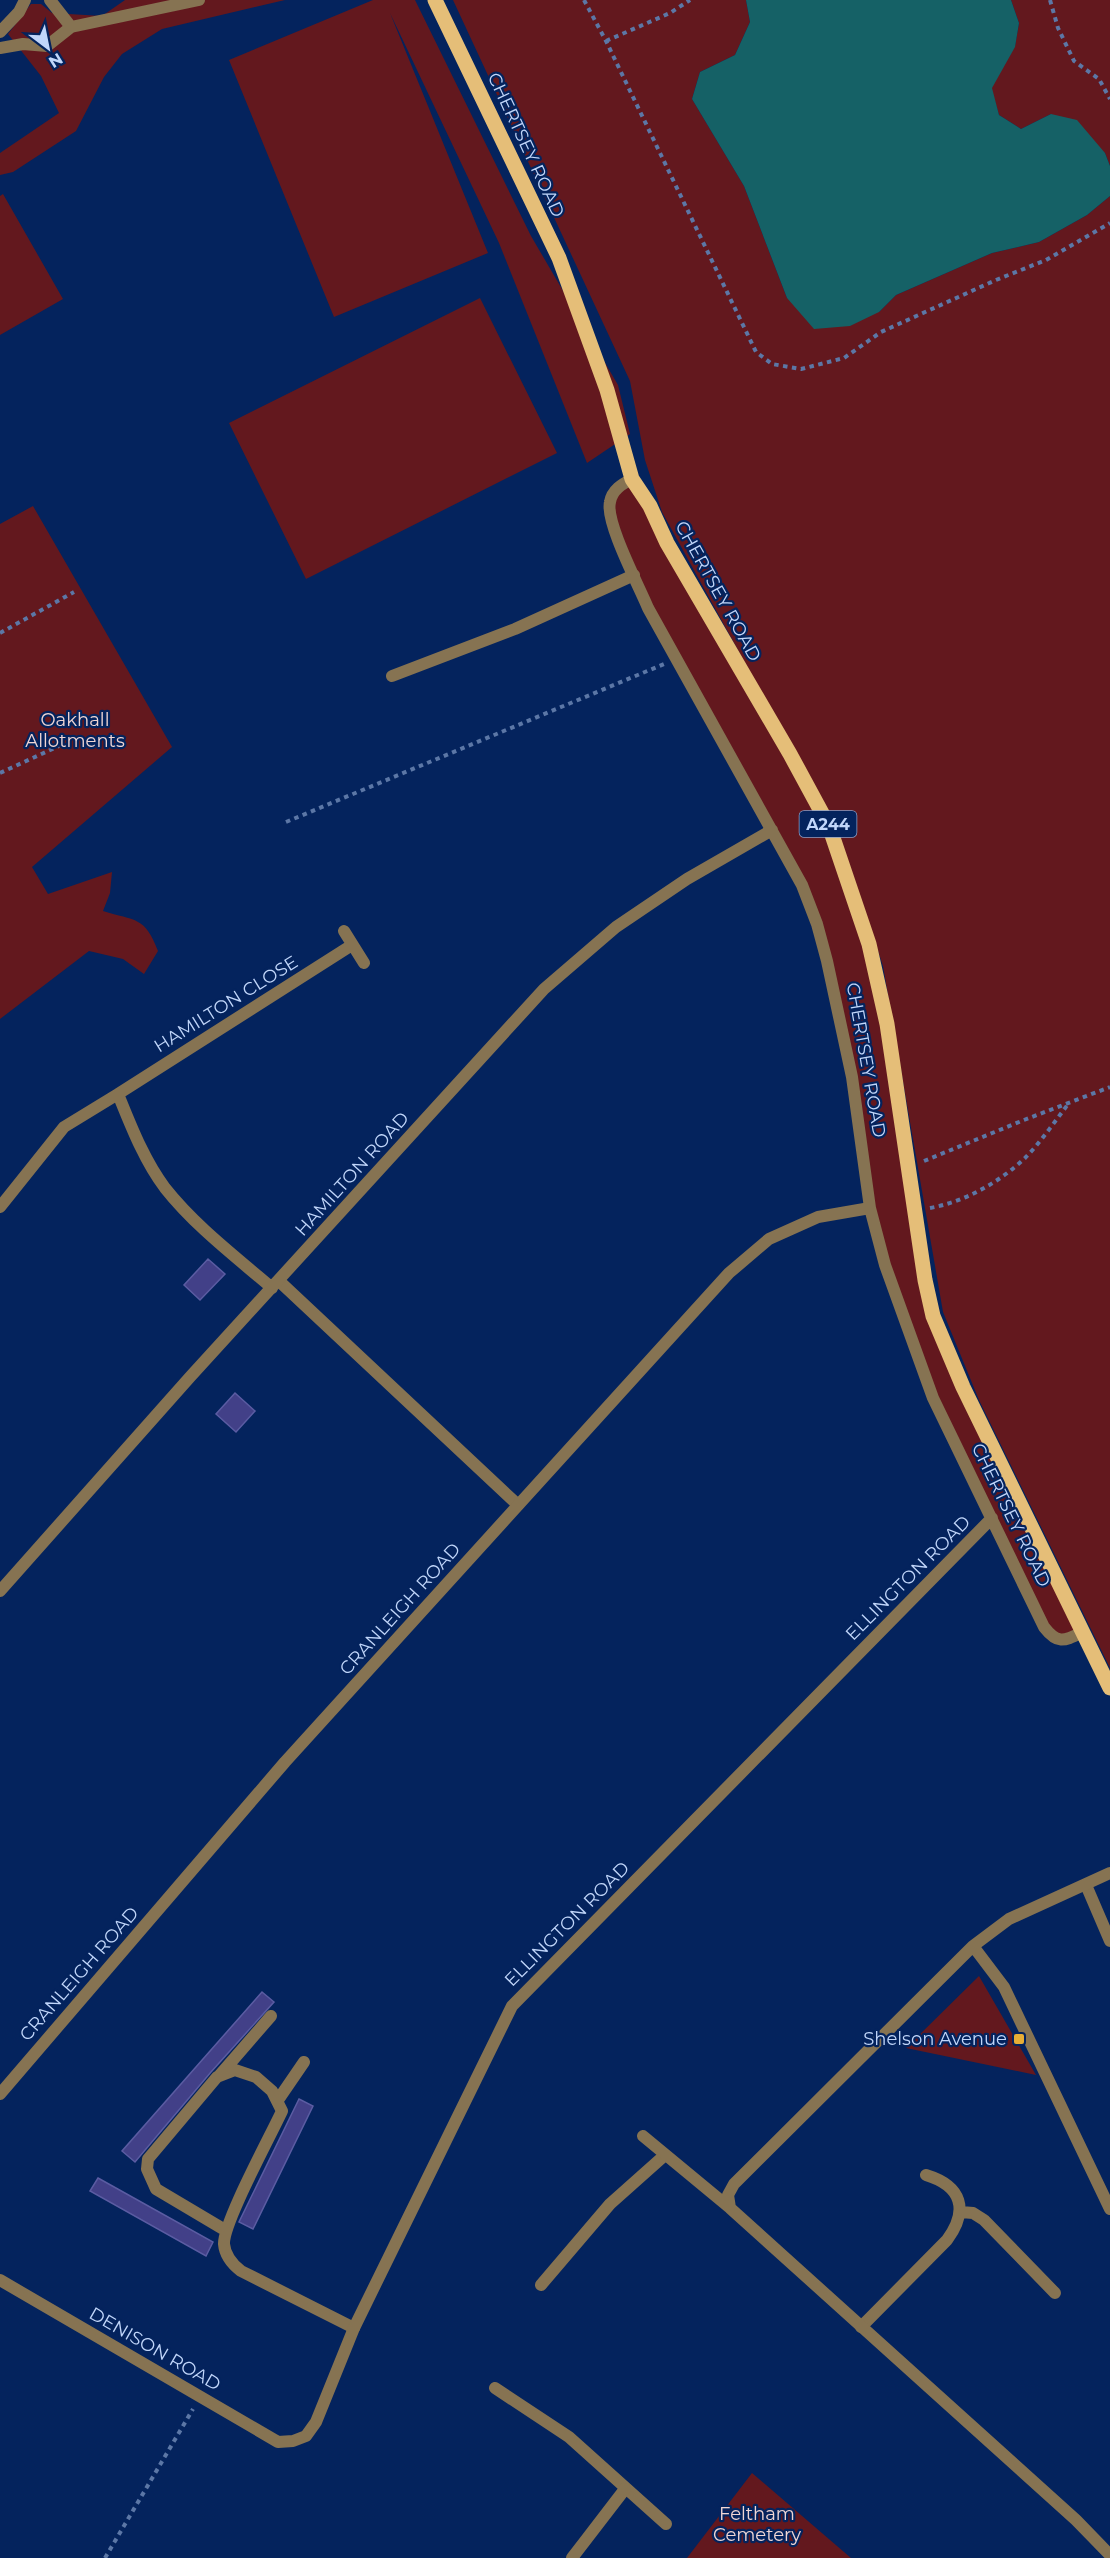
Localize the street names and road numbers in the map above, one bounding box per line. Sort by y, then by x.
street label: CHERTSEY ROAD [483,69,569,221]
street label: CHERTSEY ROAD [670,517,766,665]
road number: A244 [800,811,856,837]
street label: HAMILTON CLOSE [150,951,302,1057]
street label: CHERTSEY ROAD [842,981,890,1139]
street label: HAMILTON ROAD [290,1107,414,1241]
street label: CHERTSEY ROAD [967,1440,1055,1590]
street label: ELLINGTON ROAD [841,1511,975,1645]
street label: CRANLEIGH ROAD [335,1538,465,1680]
street label: ELLINGTON ROAD [500,1857,634,1991]
street label: CRANLEIGH ROAD [15,1902,143,2046]
street label: DENISON ROAD [85,2302,225,2396]

